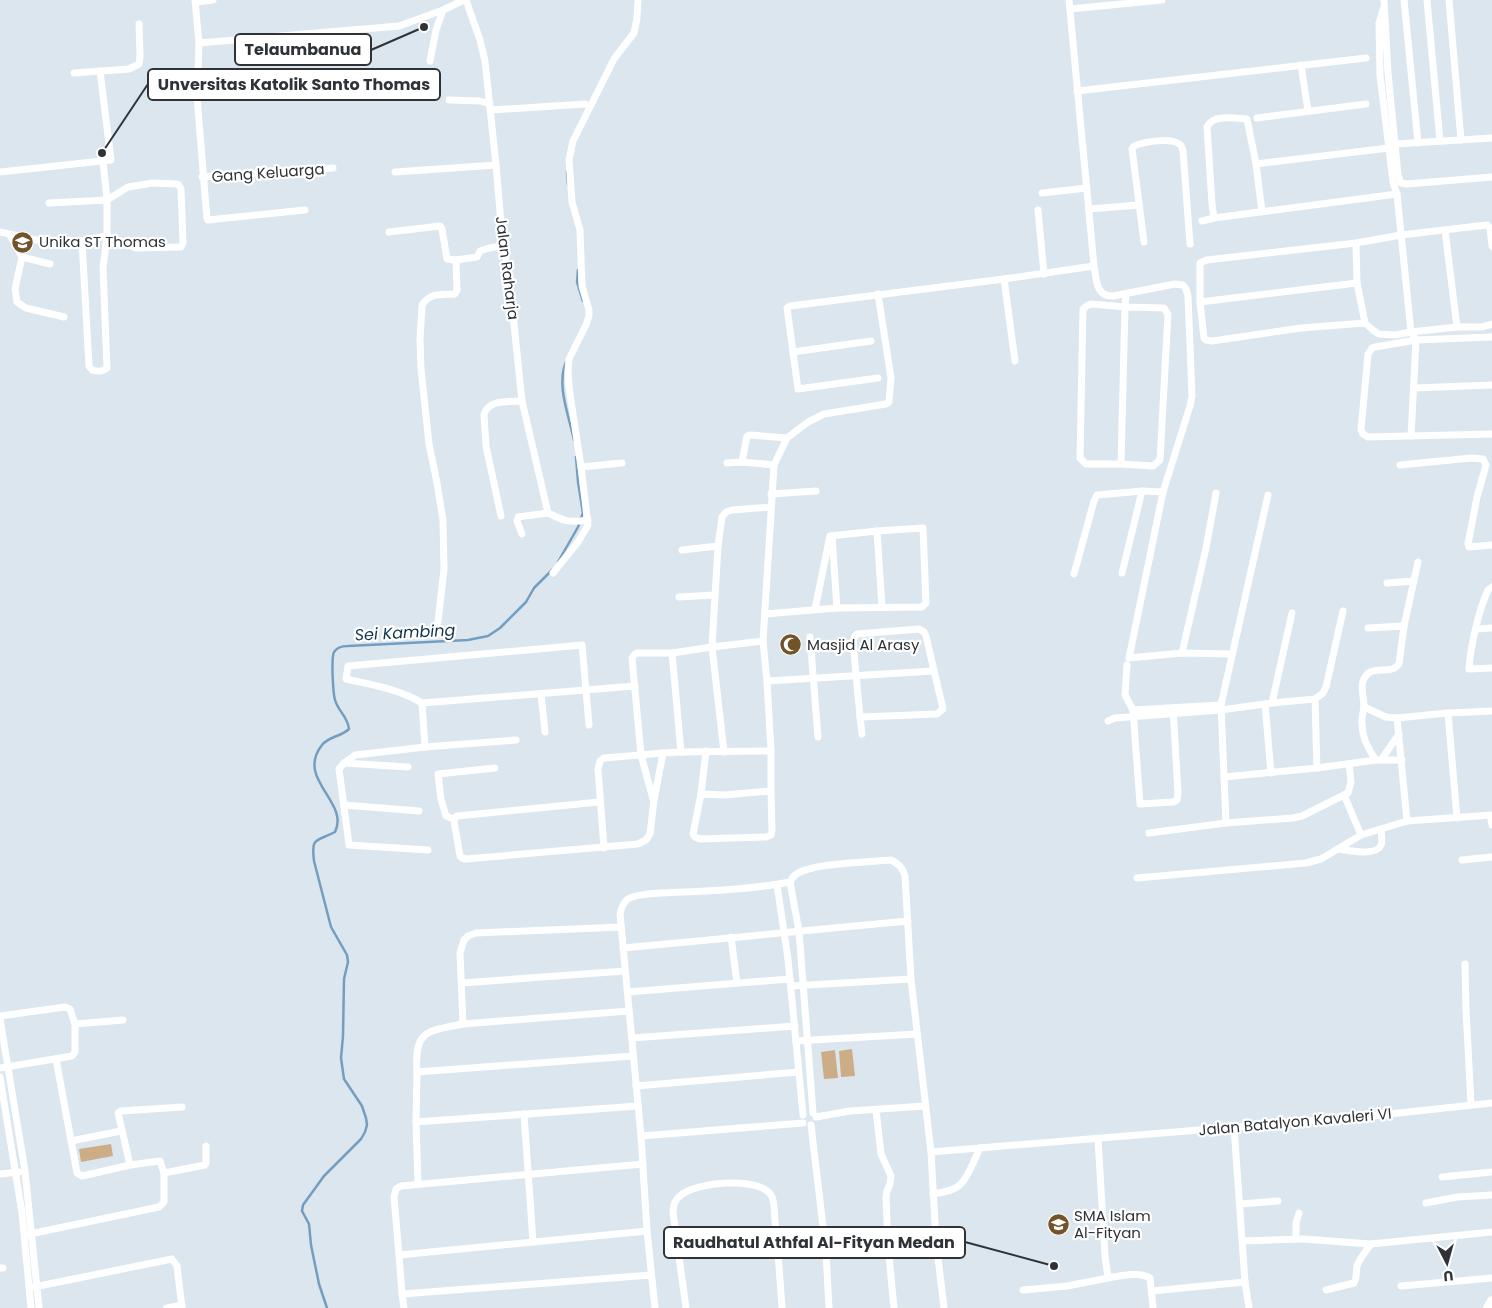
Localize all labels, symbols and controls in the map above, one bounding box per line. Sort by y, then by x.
callout: Telaumbanua [235,34,371,65]
text: Telaumbanua [245,38,361,61]
callout: Unversitas Katolik Santo Thomas [148,69,440,100]
text: Unversitas Katolik Santo Thomas [158,73,430,96]
street label: Gang Keluarga [211,158,325,187]
street label: Jalan Raharja [491,215,524,321]
school or university icon: Unika ST Thomas [11,230,35,254]
place label: Unika ST Thomas [39,231,166,252]
water label: Sei Kambing [354,618,456,647]
mosque icon: Masjid Al Arasy [779,633,803,657]
place label: Masjid Al Arasy [807,634,920,655]
street label: Jalan Batalyon Kavaleri VI [1198,1103,1392,1140]
place label: SMA Islam Al-Fityan [1074,1205,1151,1243]
school or university icon: SMA Islam Al-Fityan [1046,1213,1070,1237]
callout: Raudhatul Athfal Al-Fityan Medan [664,1227,965,1258]
text: Raudhatul Athfal Al-Fityan Medan [673,1231,955,1254]
north arrow [1422,1238,1472,1288]
text: U [1442,1265,1454,1286]

